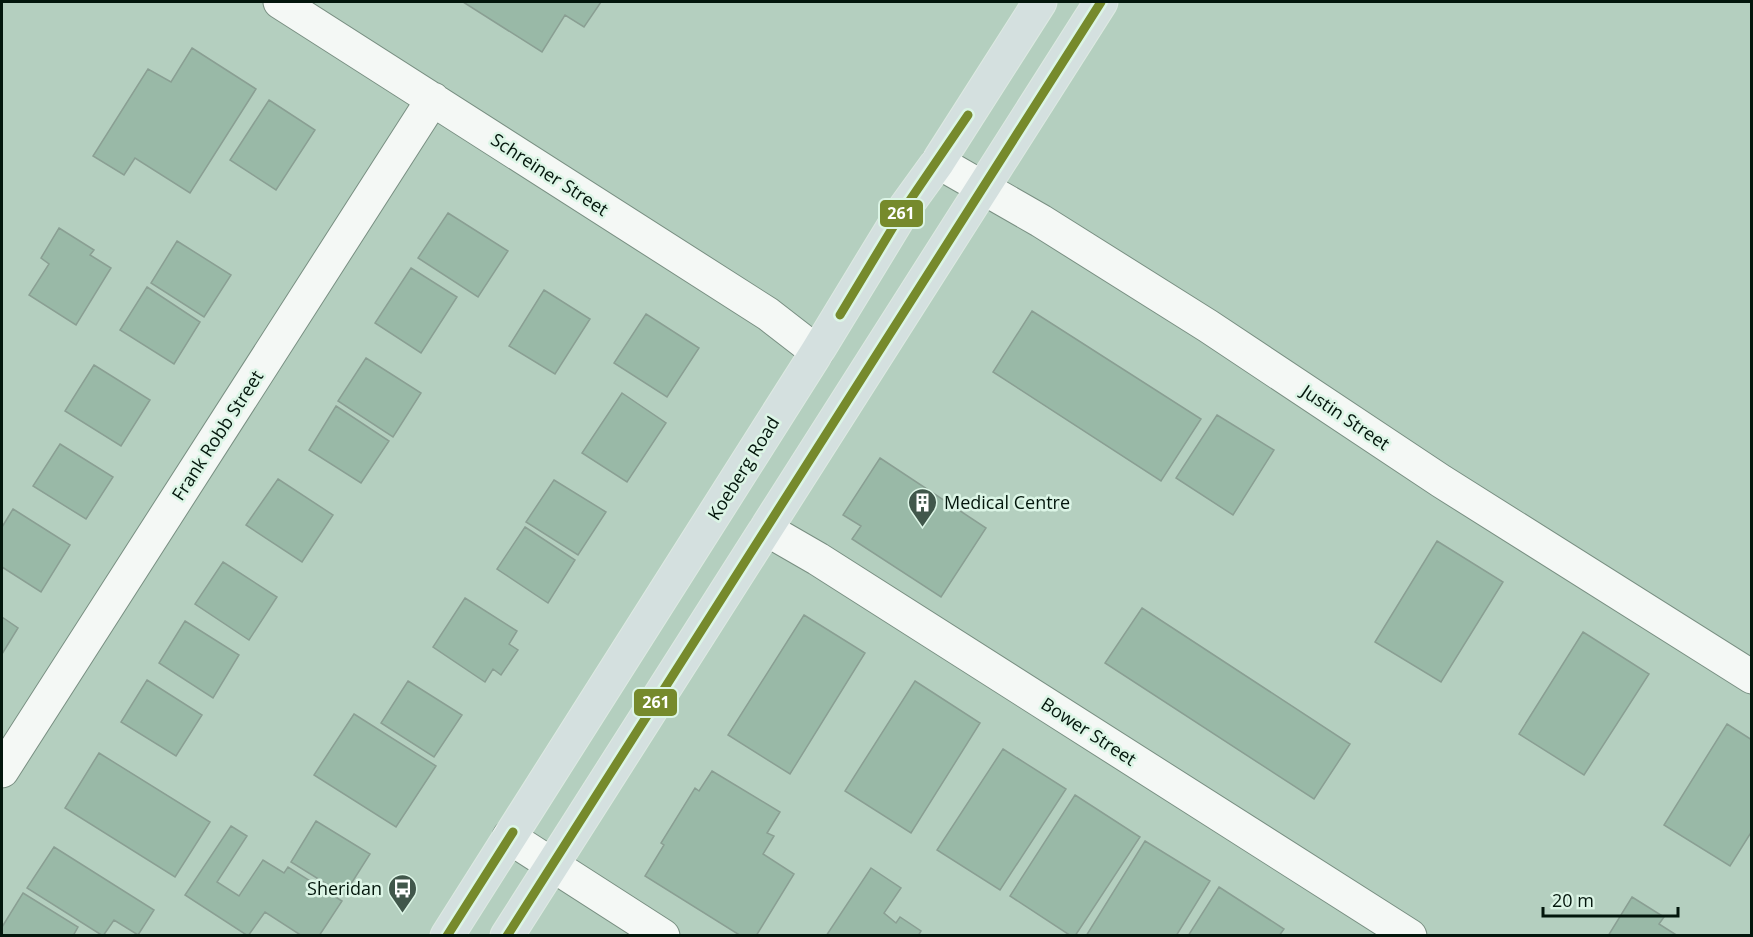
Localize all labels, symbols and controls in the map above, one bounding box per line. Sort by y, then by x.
street label: Schreiner Street [487,127,613,221]
line badge: 261 [879,199,924,228]
text: 261 [887,202,915,224]
street label: Frank Robb Street [166,365,268,505]
street label: Justin Street [1296,378,1395,455]
street label: Koeberg Road [702,412,784,524]
building icon: Medical Centre [907,486,939,528]
place label: Medical Centre [944,490,1070,514]
line badge: 261 [633,688,678,717]
text: 261 [642,691,670,713]
street label: Bower Street [1037,691,1141,771]
bus stop icon: Sheridan [387,872,419,914]
place label: Sheridan [307,876,382,900]
scale bar [1543,880,1678,918]
text: 20 m [1552,888,1594,912]

